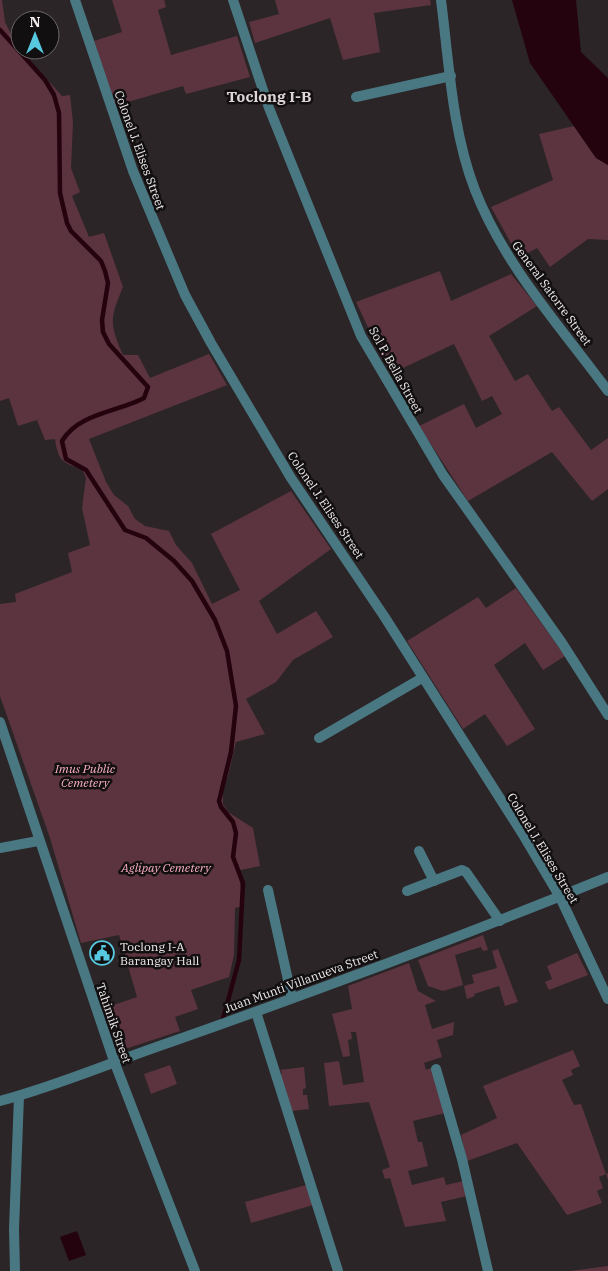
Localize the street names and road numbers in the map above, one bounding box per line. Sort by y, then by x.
street label: Colonel J. Elises Street [111,88,169,212]
street label: General Satorre Street [509,238,595,348]
street label: Sol P. Bella Street [366,324,426,416]
street label: Colonel J. Elises Street [285,449,367,561]
street label: Colonel J. Elises Street [504,790,582,906]
street label: Juan Munti Villanueva Street [222,946,380,1016]
street label: Tahimik Street [93,981,135,1065]

